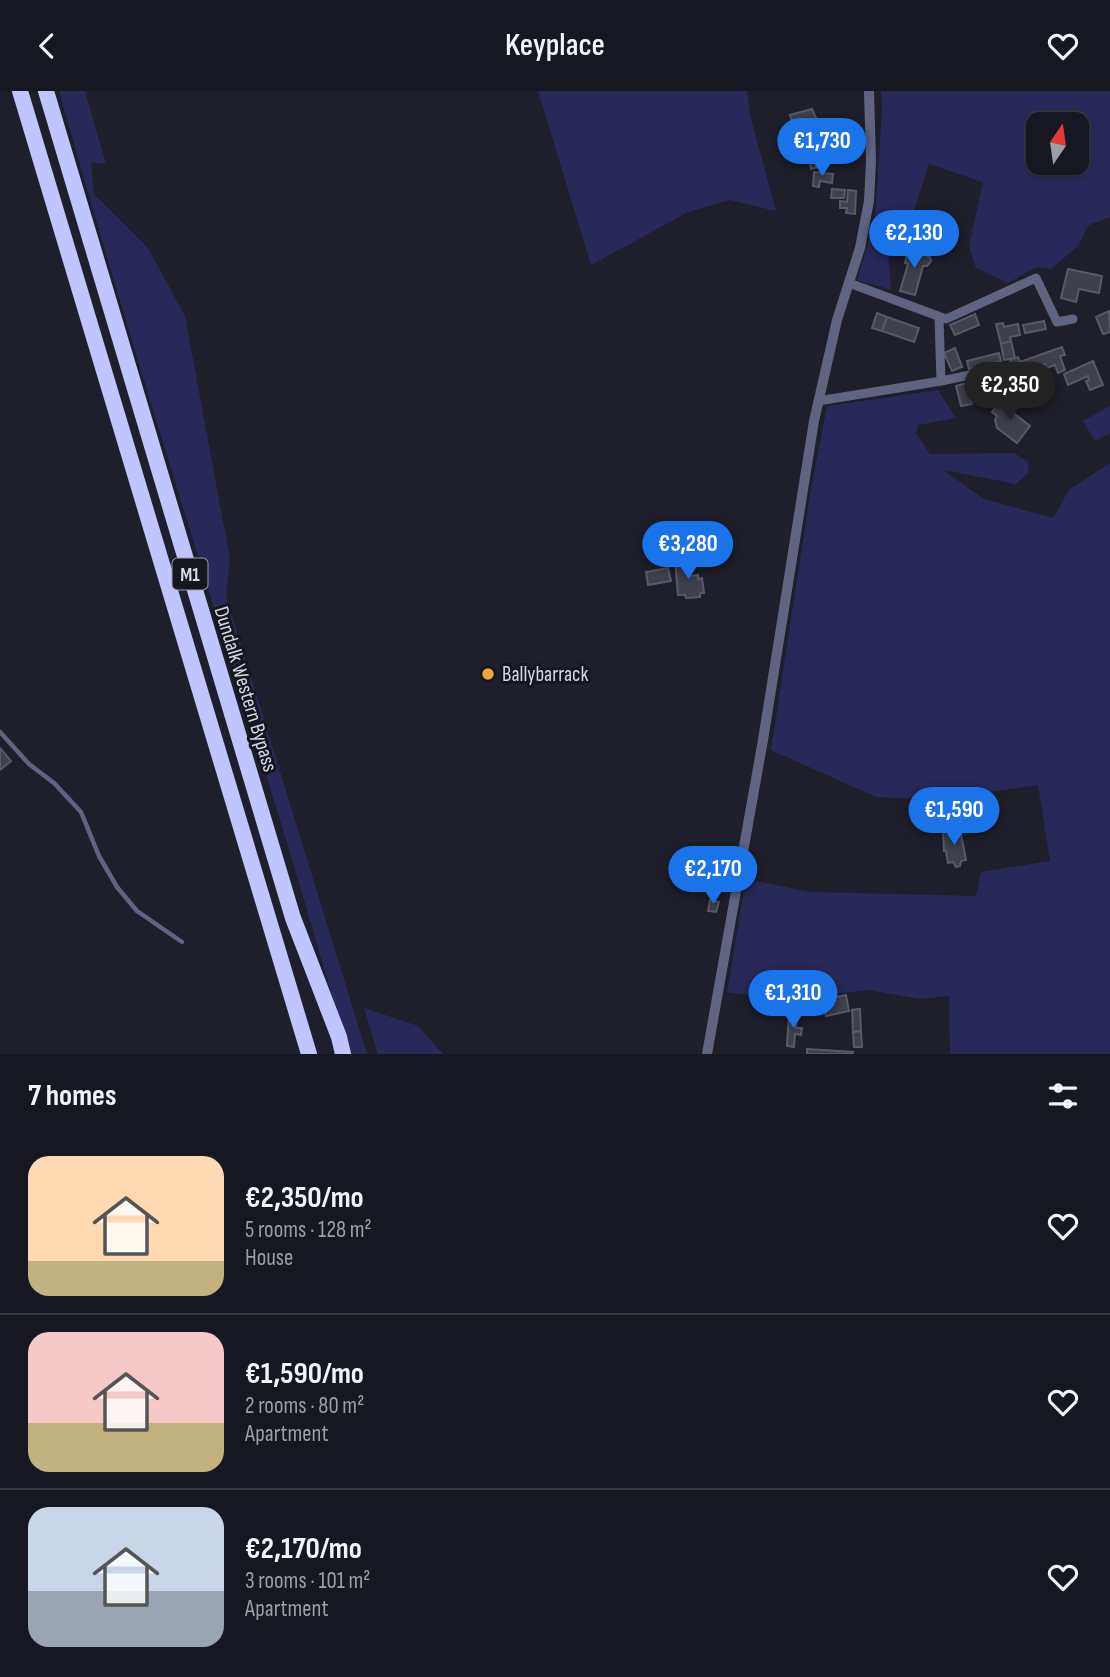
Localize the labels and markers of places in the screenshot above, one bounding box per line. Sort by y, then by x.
pin: €1,730 [765,119,879,178]
pin: €2,130 [857,211,971,270]
pin: €2,350 [953,363,1067,422]
pin: €3,280 [631,521,745,581]
place label: Ballybarrack [502,662,588,687]
marker: Ballybarrack [480,666,496,682]
pin: €1,590 [897,787,1011,847]
pin: €2,170 [656,847,770,906]
pin: €1,310 [736,971,850,1030]

